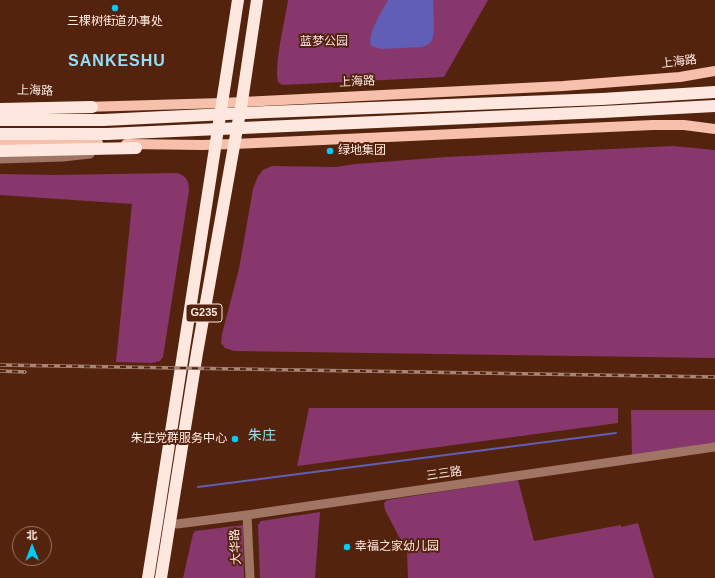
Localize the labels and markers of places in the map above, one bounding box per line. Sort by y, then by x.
marker: 三棵树街道办事处 [110,3,120,13]
place label: 三棵树街道办事处 [67,15,163,29]
place label: 绿地集团 [338,144,386,158]
marker: 绿地集团 [325,146,335,156]
place label: 朱庄党群服务中心 [131,432,227,446]
marker: 朱庄党群服务中心 [230,434,240,444]
place label: 幸福之家幼儿园 [355,540,439,554]
marker: 幸福之家幼儿园 [342,542,352,552]

